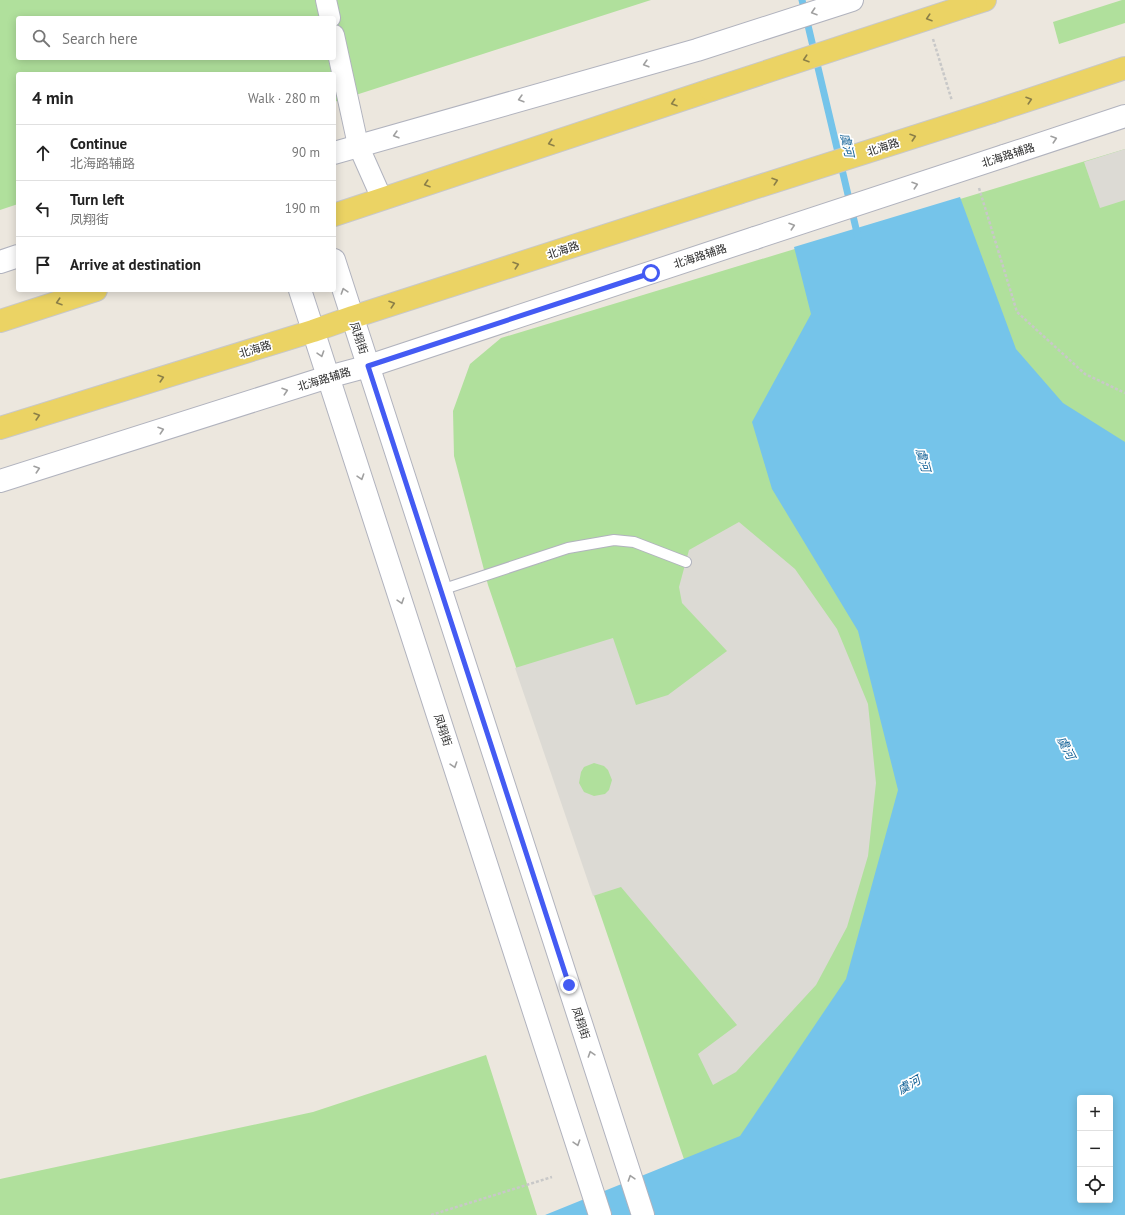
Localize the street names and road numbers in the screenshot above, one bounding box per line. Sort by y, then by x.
street label: 北海路 [865,135,901,159]
street label: 北海路辅路 [980,140,1036,170]
street label: 北海路 [545,238,581,262]
street label: 北海路辅路 [672,241,728,271]
street label: 凤翔街 [347,320,371,356]
street label: 北海路 [237,337,273,361]
street label: 北海路辅路 [296,364,352,394]
street label: 凤翔街 [431,712,455,748]
street label: 凤翔街 [569,1005,593,1041]

